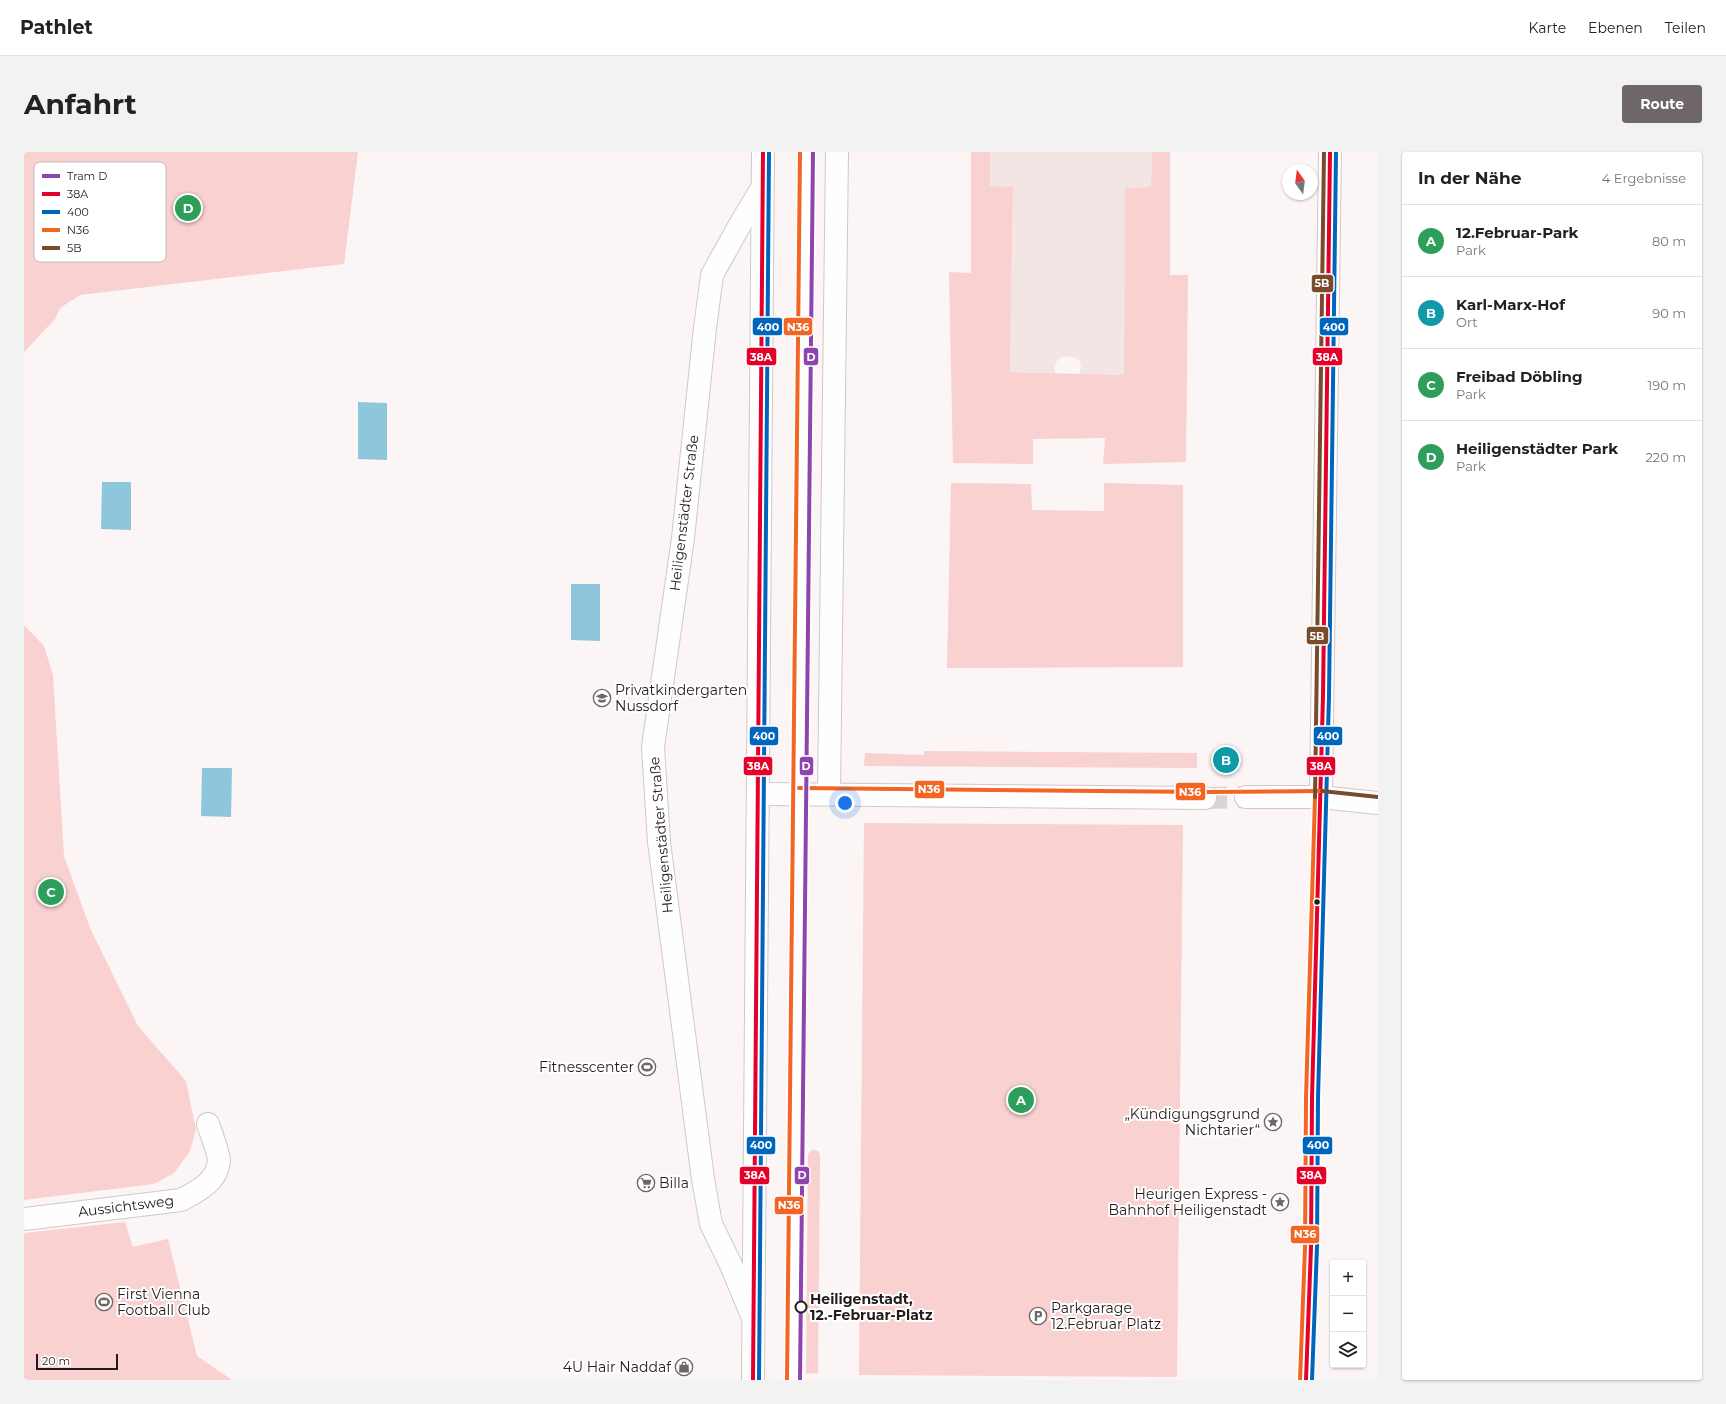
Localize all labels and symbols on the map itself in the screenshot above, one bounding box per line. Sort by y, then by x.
legend [34,162,166,262]
north arrow [1282,164,1318,200]
text: Tram D [67,169,107,183]
text: 38A [67,187,88,201]
pin: D [175,193,201,223]
text: 400 [67,205,89,219]
text: N36 [67,223,89,237]
text: 5B [67,241,82,255]
line badge: 5B [1311,274,1334,293]
text: 5B [1315,276,1329,290]
line badge: 400 [752,317,783,336]
line badge: N36 [783,317,813,336]
line badge: 400 [1319,317,1349,336]
text: 400 [757,320,780,334]
text: N36 [787,320,809,334]
text: 400 [1323,320,1346,334]
line badge: 38A [746,347,777,366]
line badge: D [803,347,819,366]
line badge: 38A [1312,347,1343,366]
text: 38A [749,350,773,364]
text: D [806,350,816,364]
text: 38A [1315,350,1339,364]
street label: Heiligenstädter Straße [665,434,703,592]
line badge: 5B [1306,626,1329,645]
text: 5B [1310,629,1324,643]
place label: Privatkindergarten Nussdorf [615,681,747,715]
school or university icon: Privatkindergarten Nussdorf [592,688,612,708]
line badge: 400 [749,726,779,746]
line badge: 400 [1313,726,1343,746]
text: 400 [753,729,776,743]
text: 400 [1317,729,1340,743]
pin: B [1213,745,1239,775]
street label: Heiligenstädter Straße [645,756,677,914]
line badge: 38A [743,756,773,776]
line badge: D [799,756,814,776]
line badge: 38A [1306,756,1336,776]
text: 38A [746,759,770,773]
text: D [801,759,811,773]
text: 38A [1309,759,1333,773]
line badge: N36 [914,780,945,799]
text: N36 [918,782,940,796]
line badge: N36 [1175,782,1206,801]
text: N36 [1179,785,1201,799]
your location [835,793,855,813]
pin: C [38,877,64,907]
unlabelled marker [1312,897,1322,907]
sports icon: Fitnesscenter [637,1057,657,1077]
place label: Fitnesscenter [539,1058,634,1076]
pin: A [1008,1085,1034,1115]
place label: „Kündigungsgrund Nichtarier“ [1124,1105,1260,1139]
place icon: „Kündigungsgrund Nichtarier“ [1263,1112,1283,1132]
line badge: 400 [746,1136,776,1155]
line badge: 400 [1302,1136,1333,1155]
text: 400 [750,1138,773,1152]
text: 400 [1307,1138,1330,1152]
line badge: 38A [739,1166,770,1185]
line badge: D [794,1166,810,1185]
line badge: 38A [1296,1166,1327,1185]
text: 38A [743,1168,767,1182]
text: D [797,1168,807,1182]
text: 38A [1299,1168,1323,1182]
supermarket icon: Billa [636,1173,656,1193]
place label: Billa [659,1174,689,1192]
place label: Heurigen Express - Bahnhof Heiligenstadt [1108,1185,1267,1219]
street label: Aussichtsweg [77,1191,175,1221]
place icon: Heurigen Express - Bahnhof Heiligenstadt [1270,1192,1290,1212]
line badge: N36 [774,1196,804,1215]
text: N36 [778,1198,800,1212]
line badge: N36 [1290,1225,1320,1244]
text: N36 [1294,1227,1316,1241]
place label: First Vienna Football Club [117,1285,210,1319]
place label: Heiligenstadt, 12.-Februar-Platz [810,1290,933,1324]
sports icon: First Vienna Football Club [94,1292,114,1312]
place label: Parkgarage 12.Februar Platz [1051,1299,1161,1333]
marker: Heiligenstadt, 12.-Februar-Platz [794,1300,808,1314]
parking icon: Parkgarage 12.Februar Platz [1028,1306,1048,1326]
scale bar [36,1352,118,1371]
shop icon: 4U Hair Naddaf [674,1357,694,1377]
place label: 4U Hair Naddaf [563,1358,672,1376]

